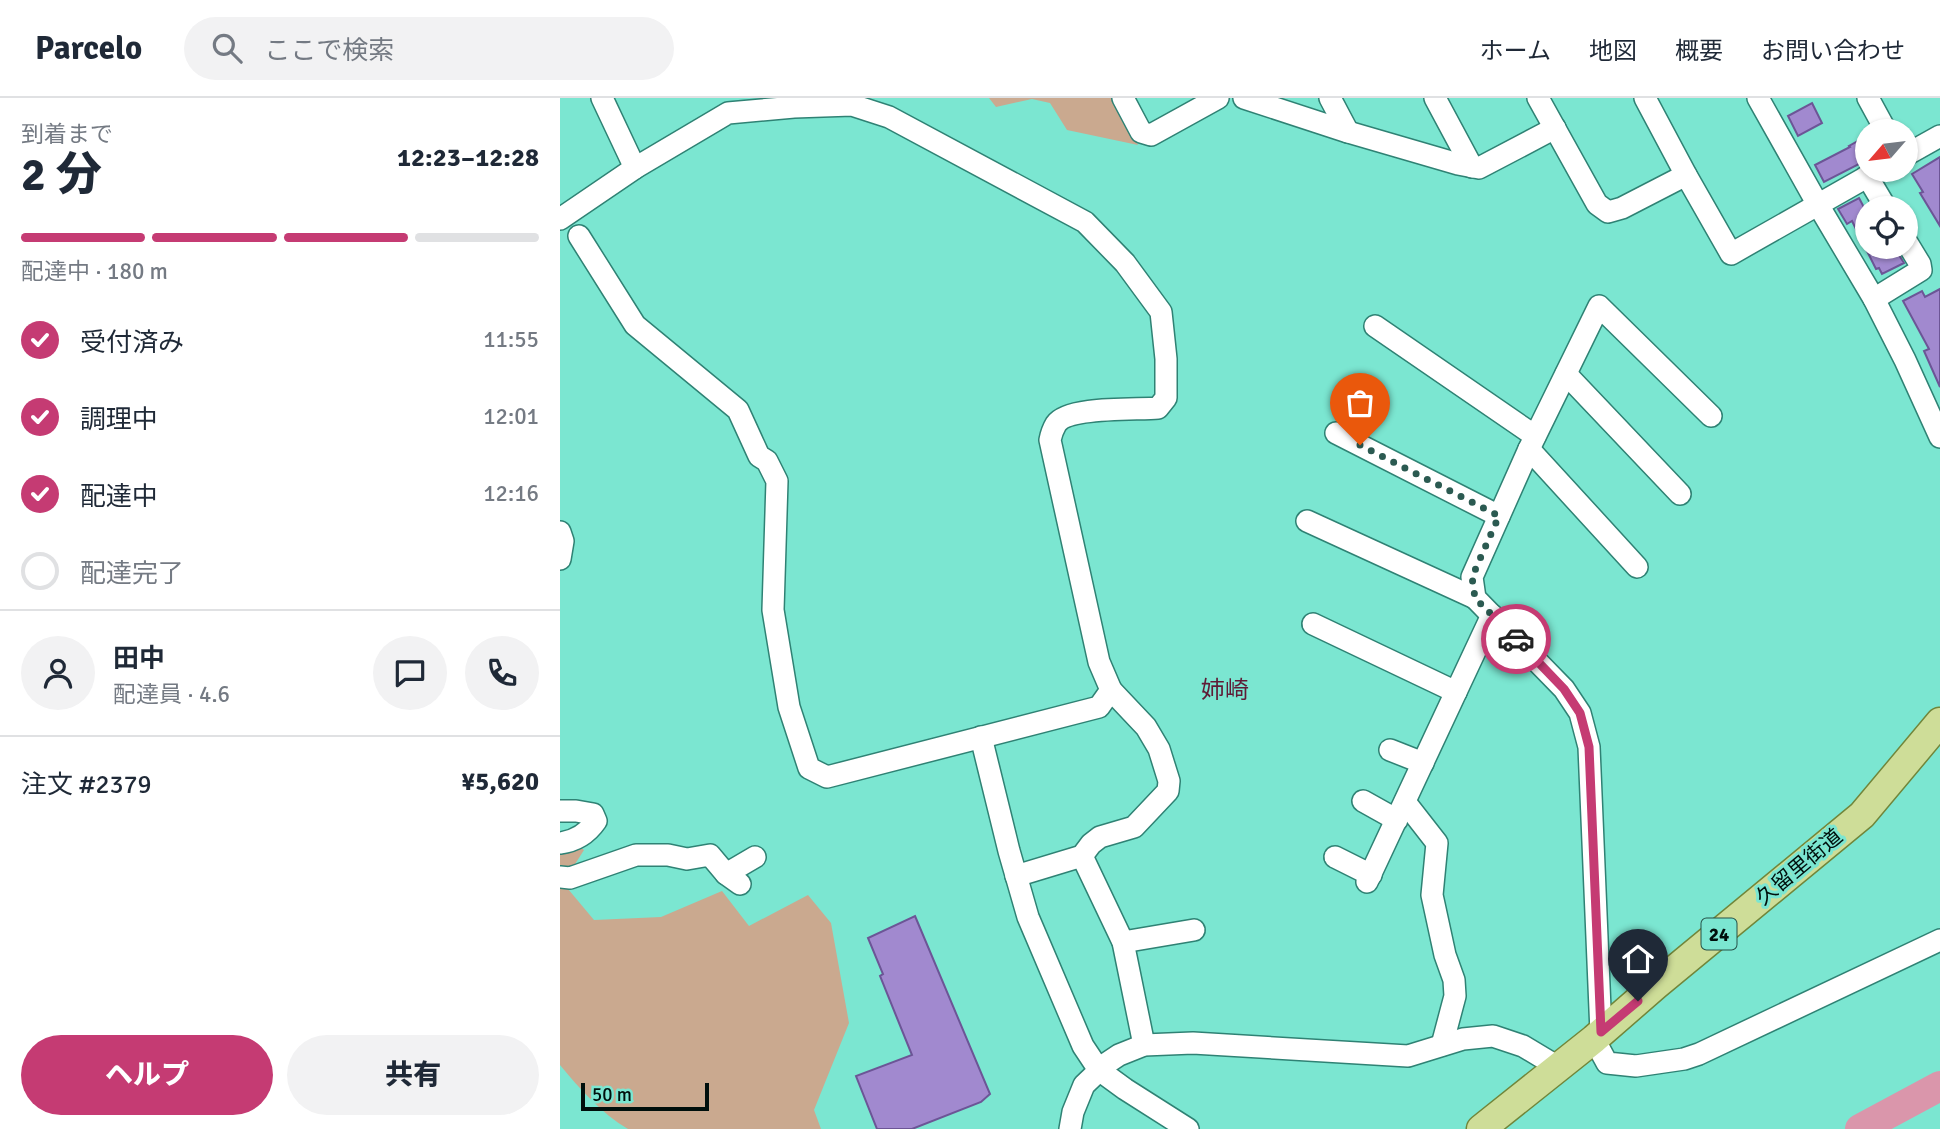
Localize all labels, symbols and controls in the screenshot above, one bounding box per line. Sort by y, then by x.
search box [184,17,674,80]
text: Parcelo [35,28,142,69]
icon: search [208,29,246,67]
text: ここで検索 [264,35,394,67]
text: ホーム [1480,36,1551,66]
text: 地図 [1589,36,1637,66]
text: 概要 [1675,36,1723,66]
text: お問い合わせ [1761,36,1905,66]
north arrow [1855,119,1918,182]
map controls [1855,119,1918,259]
text: 到着まで [21,120,113,149]
text: 12:23–12:28 [397,142,539,174]
text: 2 分 [21,147,102,203]
button: locate [1855,196,1918,259]
text: 配達中 · 180 m [21,257,168,286]
icon: check [21,321,59,359]
text: 11:55 [483,325,539,354]
text: 受付済み [80,327,184,359]
pin [1330,373,1390,445]
icon: bag [1341,384,1379,422]
icon: check [21,398,59,436]
text: 12:01 [483,402,539,431]
text: 調理中 [80,404,158,436]
icon: check [21,475,59,513]
text: 12:16 [483,479,539,508]
text: 配達中 [80,481,158,513]
text: 配達完了 [80,558,184,590]
courier [1481,604,1551,674]
icon: car [1497,620,1535,658]
button: person [21,636,95,710]
button: chat [373,636,447,710]
button: phone [465,636,539,710]
text: 田中 [113,643,165,675]
district label: 姉崎 [1201,675,1249,705]
text: 配達員 · 4.6 [113,680,230,709]
text: ¥5,620 [461,766,539,798]
text: 注文 #2379 [21,769,152,801]
street label: 久留里街道 [1750,823,1848,911]
road number: 24 [1702,918,1736,950]
pin [1608,929,1668,1001]
icon: home [1619,940,1657,978]
button: ヘルプ [21,1035,273,1115]
button: 共有 [287,1035,539,1115]
scale bar [581,1080,709,1112]
text: 50 m [592,1083,632,1107]

